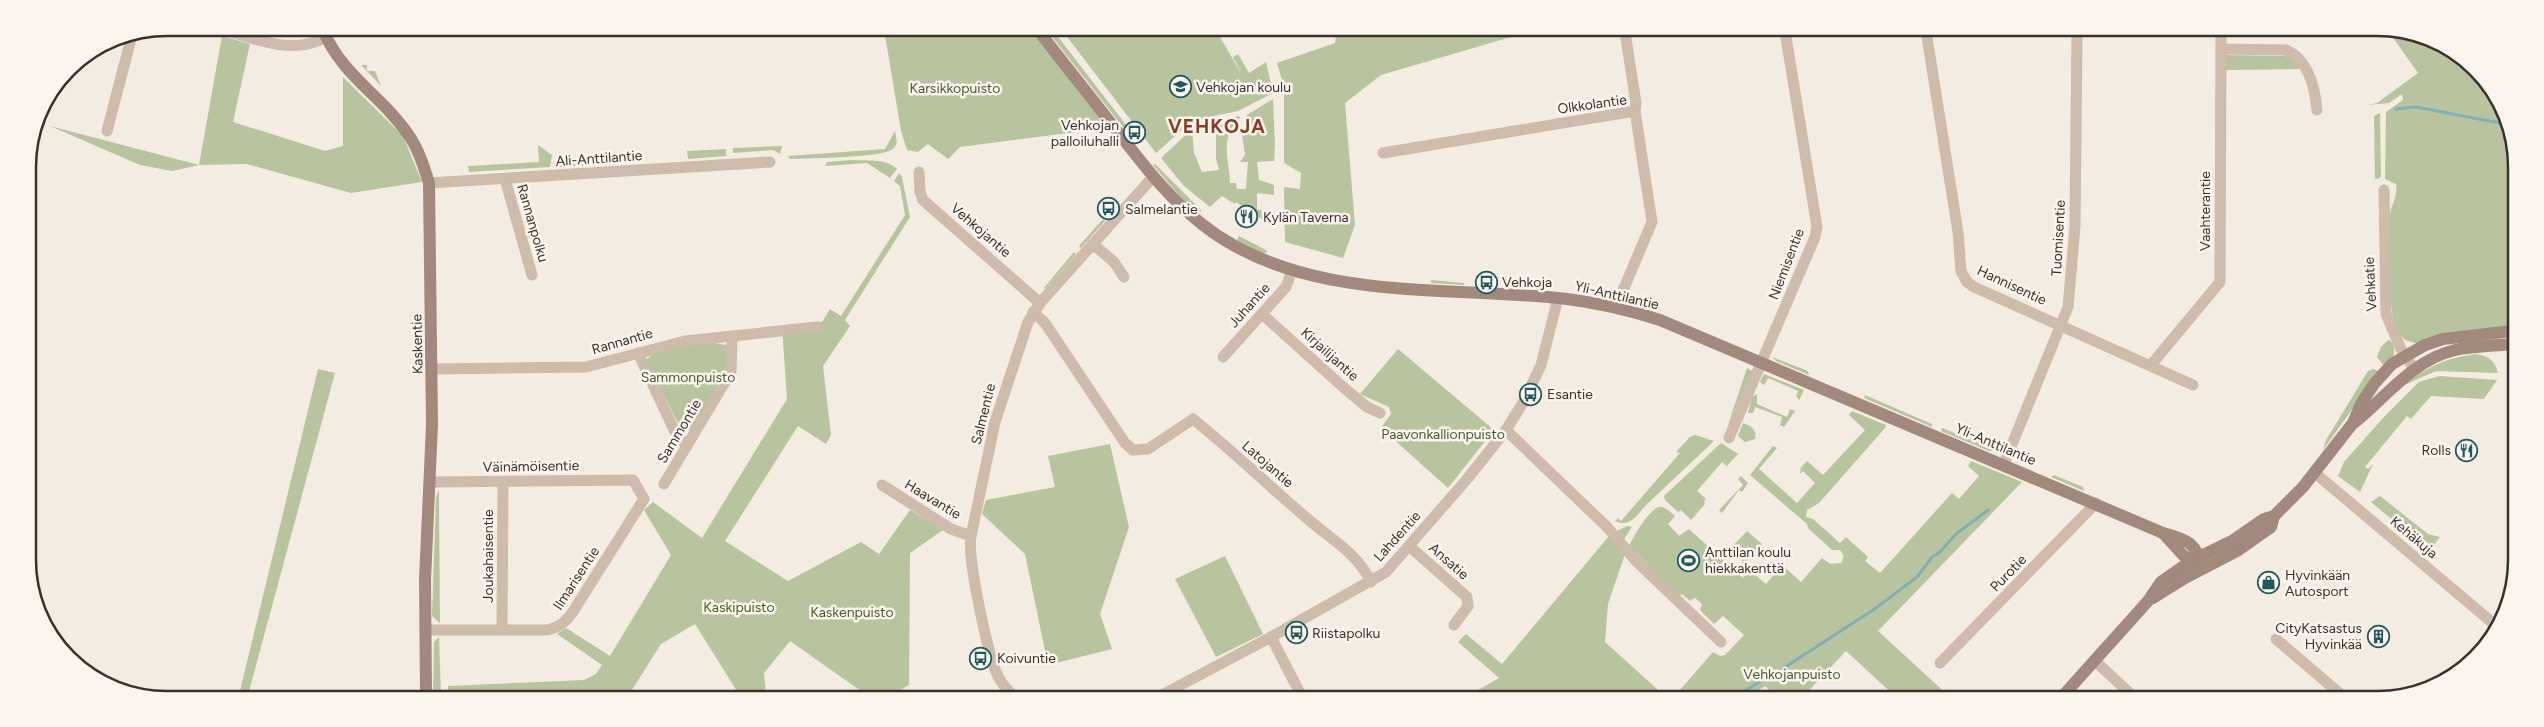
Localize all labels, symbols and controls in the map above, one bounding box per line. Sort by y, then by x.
school or university icon: Vehkojan koulu [1168,75,1192,99]
place label: Vehkojan koulu [1196,79,1291,96]
park label: Karsikkopuisto [910,80,1000,97]
street label: Olkkolantie [1556,91,1628,118]
district label: VEHKOJA [1168,115,1266,138]
place label: Vehkojan palloiluhalli [1051,117,1119,150]
bus stop icon: Vehkojan palloiluhalli [1123,121,1147,145]
street label: Ali-Anttilantie [555,147,643,170]
street label: Vaahterantie [2197,171,2214,251]
street label: Rannanpolku [513,182,552,264]
bus stop icon: Salmelantie [1097,197,1121,221]
street label: Tuomisentie [2048,199,2069,277]
street label: Vehkojantie [947,200,1015,261]
place label: Salmelantie [1125,201,1198,218]
restaurant icon: Kylän Taverna [1235,205,1259,229]
place label: Kylän Taverna [1263,209,1349,226]
street label: Niemisentie [1765,226,1808,302]
street label: Vehkatie [2361,256,2380,312]
street label: Hannisentie [1974,262,2050,309]
bus stop icon: Vehkoja [1474,270,1498,294]
place label: Vehkoja [1502,274,1552,291]
street label: Yli-Anttilantie [1573,278,1661,314]
street label: Juhantie [1225,279,1274,331]
street label: Kaskentie [408,313,427,374]
street label: Kirjailijantie [1297,324,1362,385]
street label: Rannantie [590,325,655,358]
park label: Sammonpuisto [641,369,735,386]
street label: Salmentie [968,381,999,446]
bus stop icon: Esantie [1519,382,1543,406]
place label: Esantie [1547,386,1593,403]
street label: Sammontie [654,396,705,466]
street label: Yli-Anttilantie [1953,420,2039,469]
park label: Paavonkallionpuisto [1381,426,1505,443]
street label: Latojantie [1238,437,1297,492]
restaurant icon: Rolls [2455,438,2479,462]
place label: Rolls [2421,442,2451,459]
street label: Väinämöisentie [483,457,580,476]
street label: Haavantie [901,476,964,523]
street label: Lahdentie [1370,507,1425,565]
street label: Joukahaisentie [480,509,497,603]
street label: Kehäkuja [2387,513,2441,562]
street label: Ansatie [1425,539,1472,583]
street label: Ilmarisentie [550,543,603,613]
place label: Anttilan koulu hiekkakenttä [1705,544,1791,577]
sports icon: Anttilan koulu hiekkakenttä [1677,548,1701,572]
street label: Purotie [1987,551,2030,595]
place label: Hyvinkään Autosport [2285,567,2350,600]
shop icon: Hyvinkään Autosport [2257,571,2281,595]
park label: Kaskipuisto [703,599,775,616]
park label: Kaskenpuisto [810,604,894,621]
place label: CityKatsastus Hyvinkää [2275,620,2362,653]
bus stop icon: Riistapolku [1284,621,1308,645]
building icon: CityKatsastus Hyvinkää [2366,624,2390,648]
place label: Riistapolku [1312,625,1380,642]
bus stop icon: Koivuntie [969,646,993,670]
place label: Koivuntie [997,650,1056,667]
park label: Vehkojanpuisto [1743,666,1841,683]

